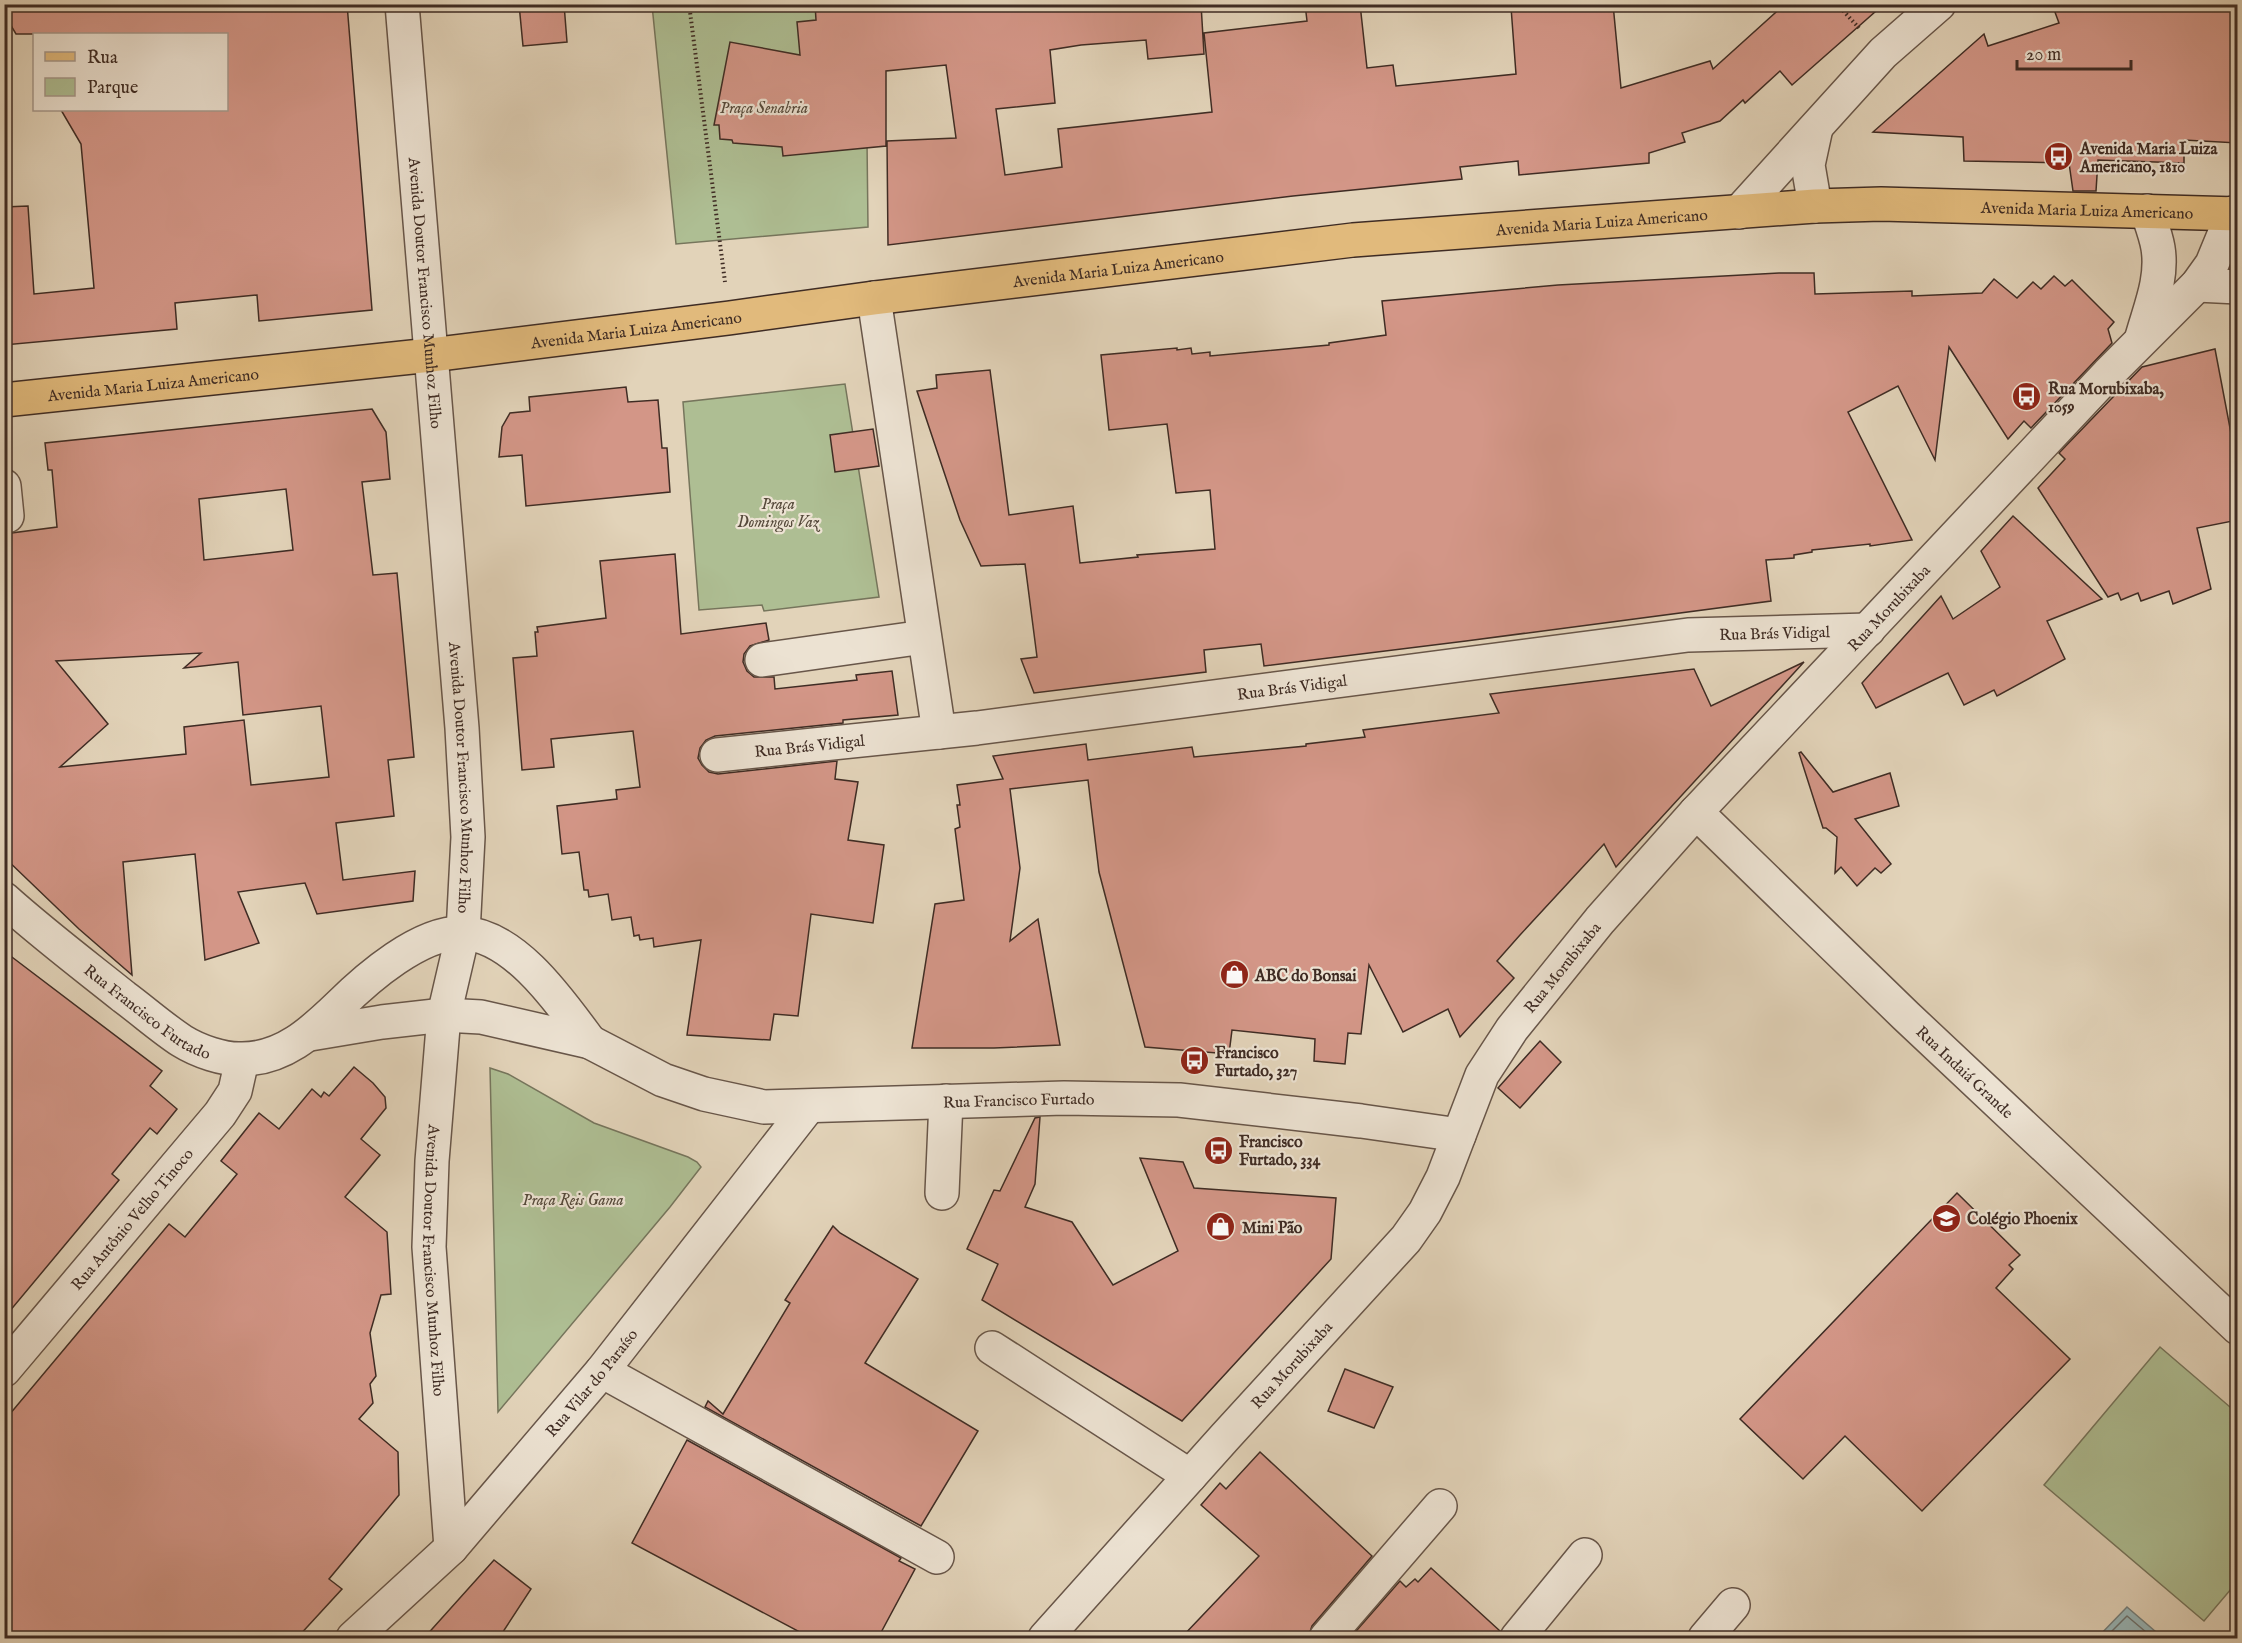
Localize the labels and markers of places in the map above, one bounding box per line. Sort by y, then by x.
place label: Avenida Maria Luiza Americano, 1810 [2079,140,2218,178]
bus stop icon: Avenida Maria Luiza Americano, 1810 [2043,141,2075,173]
place label: Rua Morubixaba, 1059 [2048,380,2165,418]
bus stop icon: Rua Morubixaba, 1059 [2011,381,2043,413]
shop icon: ABC do Bonsai [1218,959,1250,991]
place label: ABC do Bonsai [1254,967,1357,987]
place label: Francisco Furtado, 327 [1215,1044,1297,1082]
bus stop icon: Francisco Furtado, 327 [1178,1045,1210,1077]
place label: Francisco Furtado, 334 [1239,1133,1322,1171]
bus stop icon: Francisco Furtado, 334 [1202,1134,1234,1166]
school or university icon: Colégio Phoenix [1930,1202,1962,1234]
place label: Colégio Phoenix [1967,1210,2078,1230]
shop icon: Mini Pão [1205,1211,1237,1243]
place label: Mini Pão [1242,1219,1303,1239]

